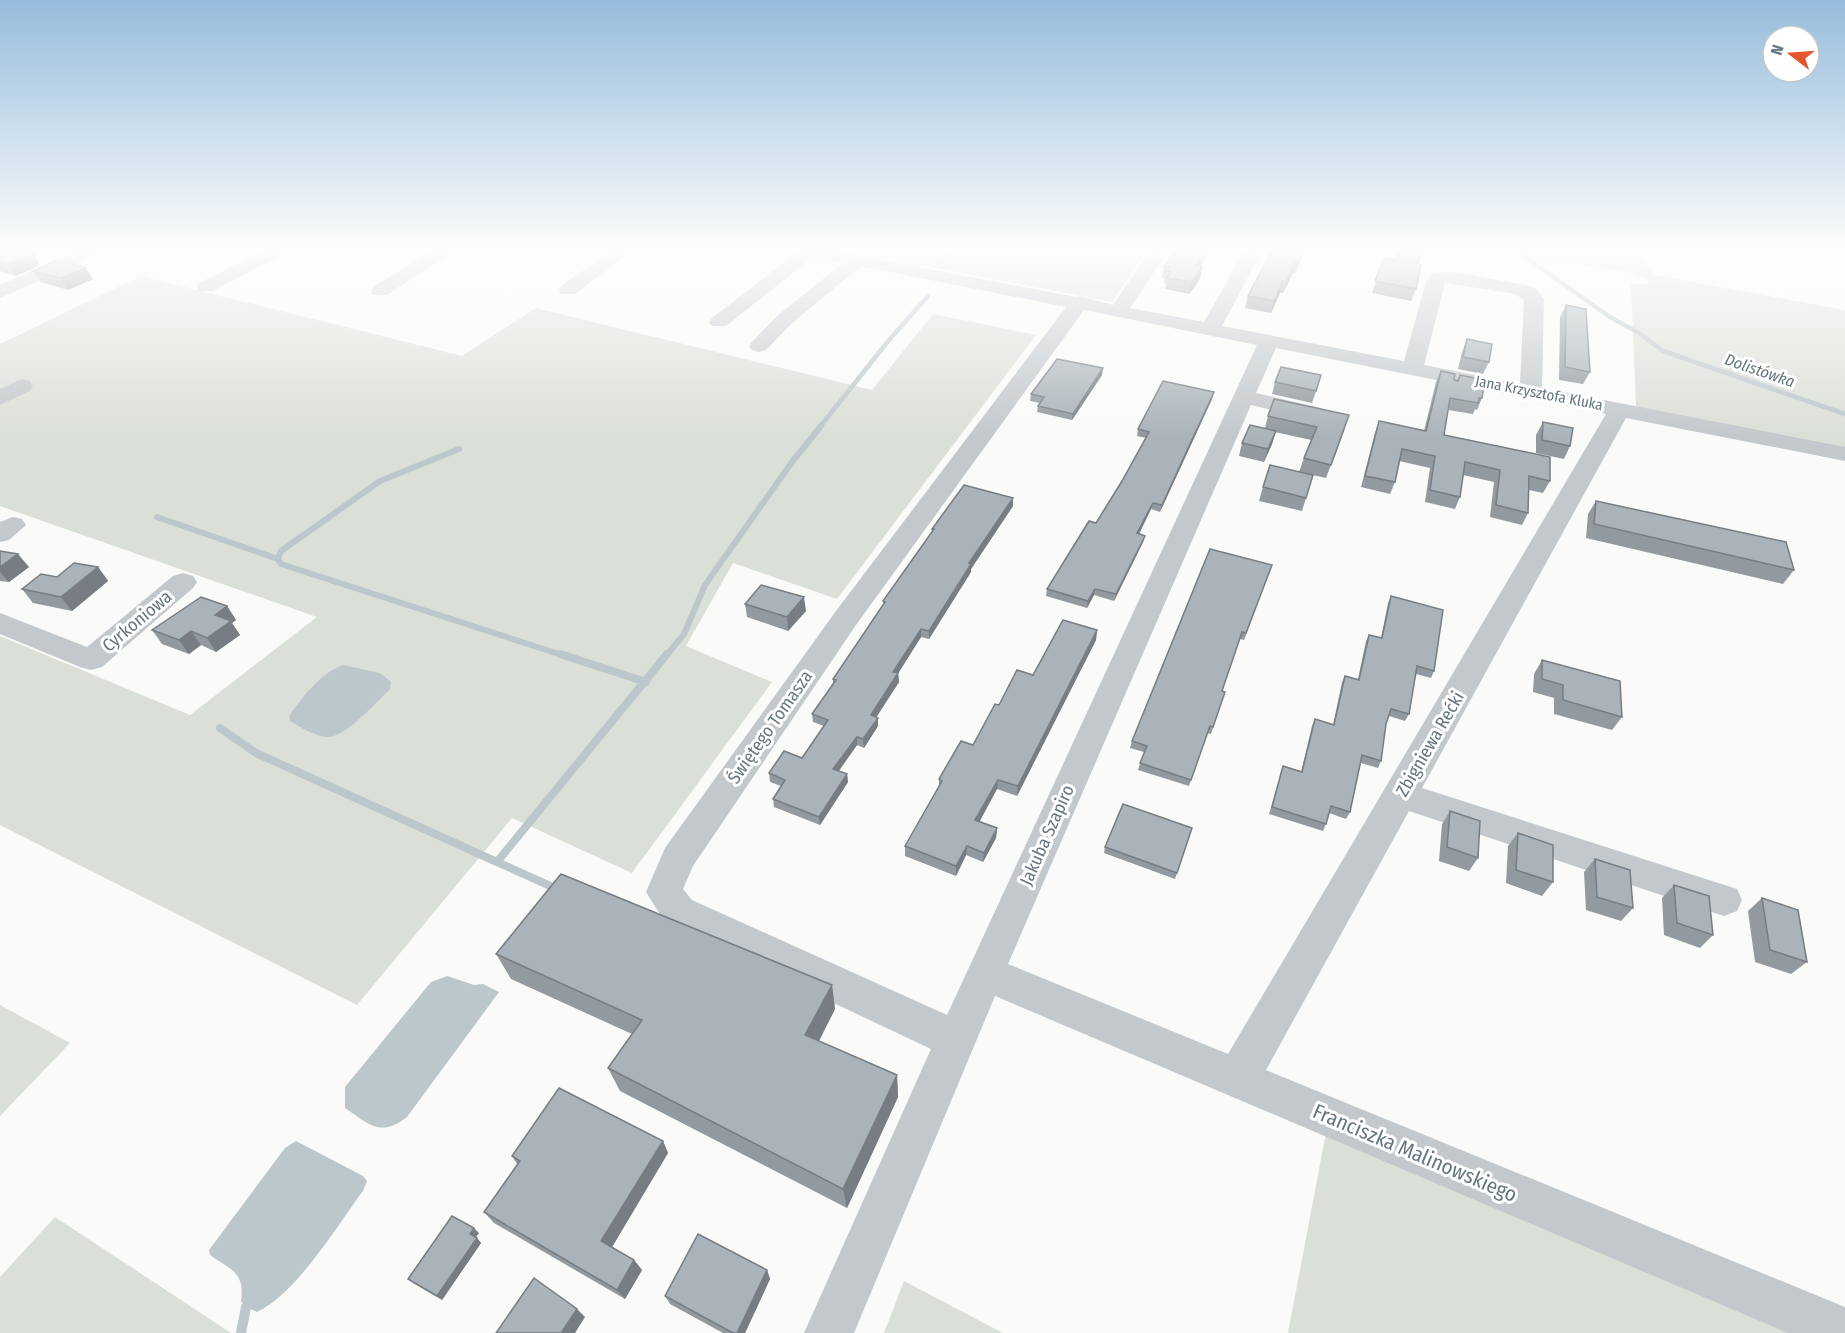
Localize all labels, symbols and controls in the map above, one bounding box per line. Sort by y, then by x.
north arrow [1761,24,1821,84]
text: N [1767,42,1788,57]
water label: Dolistówka [1722,350,1797,391]
street label: Jana Krzysztofa Kluka [1474,372,1604,414]
street label: Cyrkoniowa [98,585,176,656]
street label: Świętego Tomasza [723,666,817,788]
street label: Zbigniewa Rećki [1391,688,1469,800]
street label: Jakuba Szapiro [1015,781,1079,889]
street label: Franciszka Malinowskiego [1309,1098,1521,1208]

